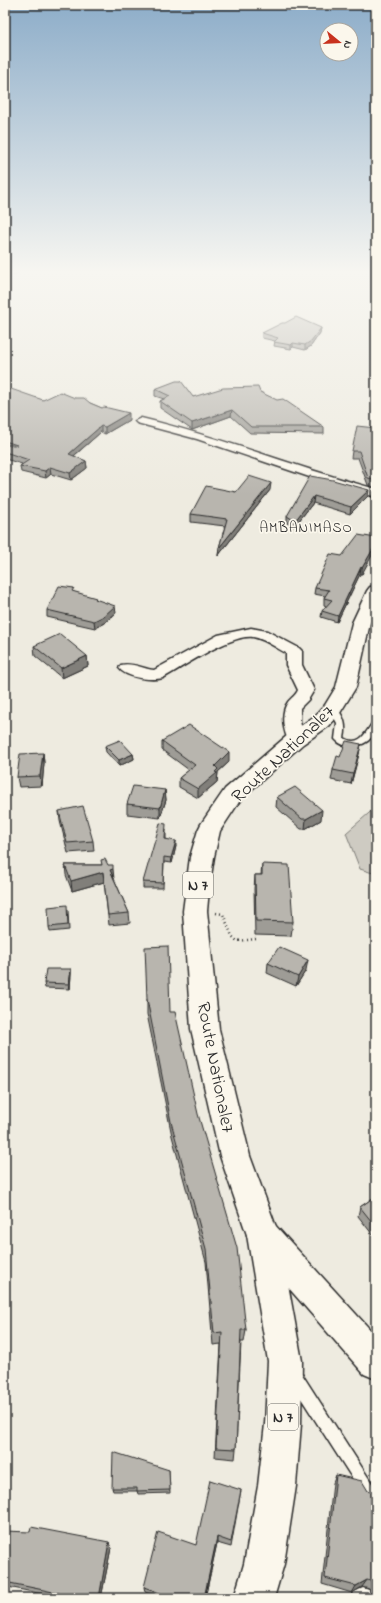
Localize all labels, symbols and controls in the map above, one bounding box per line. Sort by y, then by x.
north arrow [319,22,359,62]
text: N [339,39,356,51]
district label: AMBANIMASO [259,518,353,539]
street label: Route Nationale7 [226,700,342,810]
road number: N 7 [183,872,213,898]
street label: Route Nationale7 [189,1000,240,1135]
road number: N 7 [268,1404,298,1430]

